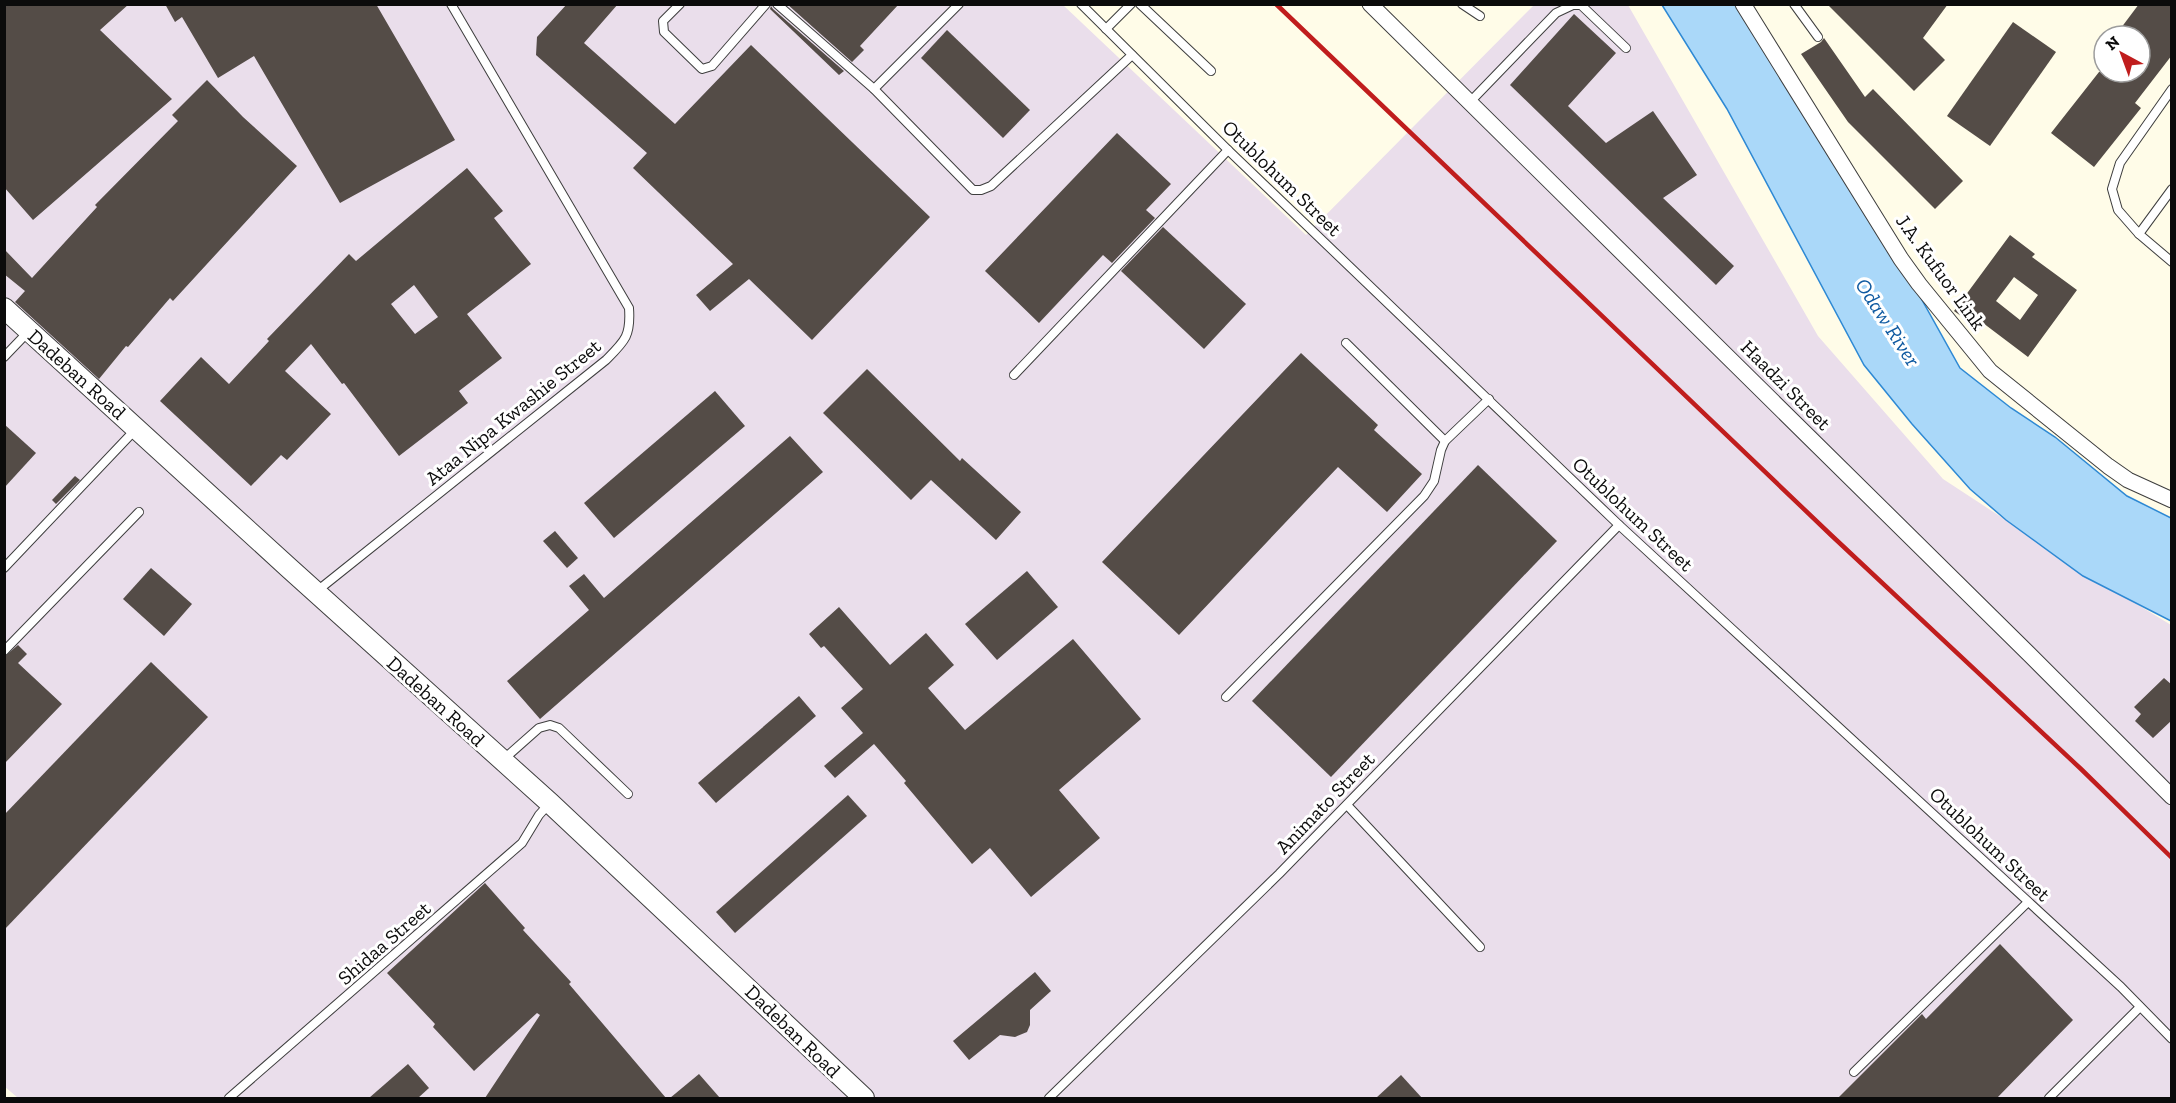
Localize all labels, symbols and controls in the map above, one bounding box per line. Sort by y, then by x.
north arrow [2092,24,2152,84]
text: N [2102,32,2123,54]
street label: Otublohum Street [1217,115,1347,241]
street label: J.A. Kufuor Link [1891,209,1991,335]
water label: Odaw River [1850,273,1926,371]
street label: Dadeban Road [23,324,131,424]
street label: Ataa Nipa Kwashie Street [421,334,606,490]
street label: Haadzi Street [1736,335,1836,435]
street label: Otublohum Street [1568,452,1699,577]
street label: Dadeban Road [382,651,490,751]
street label: Animato Street [1271,747,1380,859]
street label: Otublohum Street [1925,782,2056,907]
street label: Shidaa Street [333,896,436,990]
street label: Dadeban Road [740,980,846,1082]

